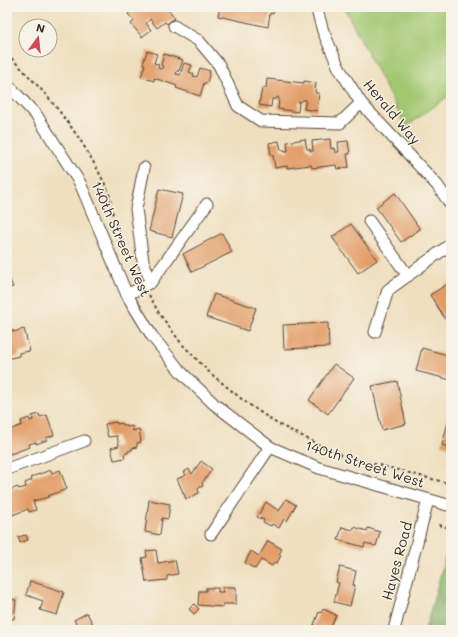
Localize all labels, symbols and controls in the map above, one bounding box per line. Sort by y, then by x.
north arrow [18,18,58,58]
text: N [35,20,47,36]
street label: Herald Way [360,75,425,148]
street label: 140th Street West [87,178,155,300]
street label: 140th Street West [303,435,427,492]
street label: Hayes Road [377,519,416,602]

